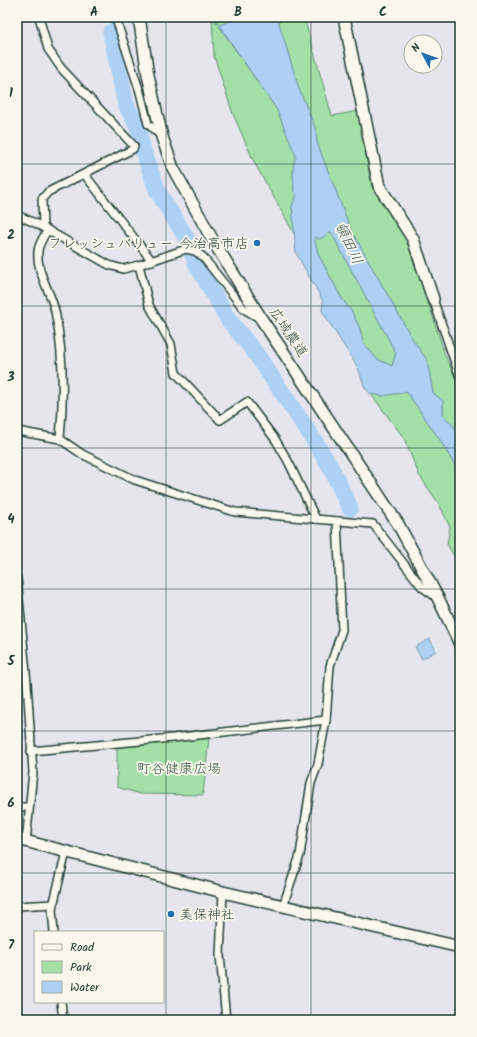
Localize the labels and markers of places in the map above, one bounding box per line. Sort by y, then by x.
place label: フレッシュバリュー 今治高市店 [48,233,249,255]
marker: フレッシュバリュー 今治高市店 [252,238,262,248]
place label: 美保神社 [179,904,235,926]
marker: 美保神社 [166,909,176,919]

